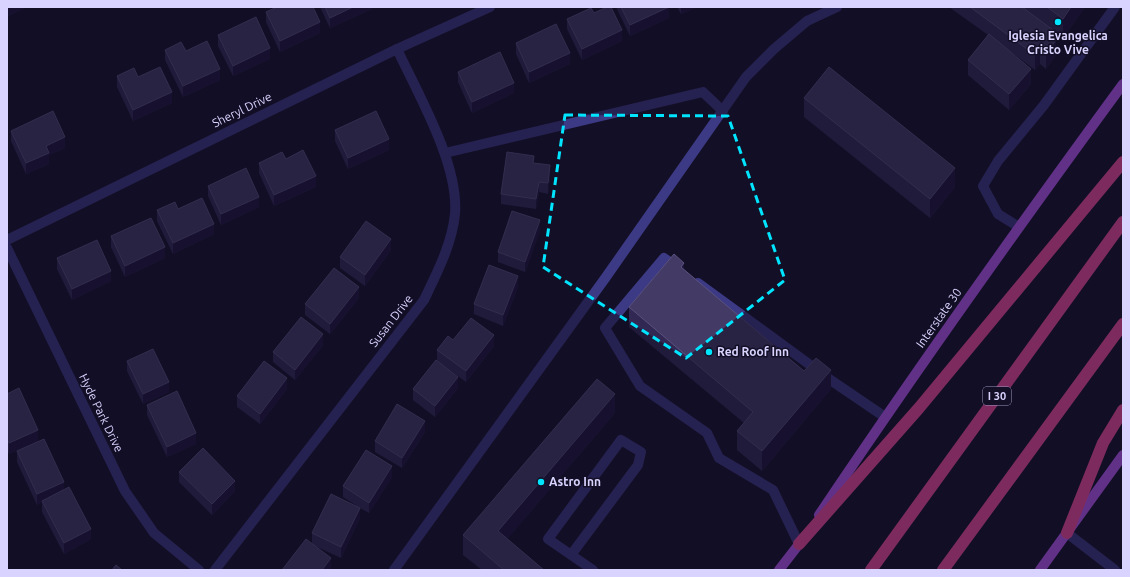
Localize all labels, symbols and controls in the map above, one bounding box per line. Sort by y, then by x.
marker: Iglesia Evangelica Cristo Vive [1053,17,1063,27]
place label: Iglesia Evangelica Cristo Vive [1008,29,1108,56]
street label: Sheryl Drive [210,90,274,130]
street label: Interstate 30 [913,285,964,350]
street label: Susan Drive [366,292,415,349]
place label: Red Roof Inn [717,345,789,358]
marker: Red Roof Inn [704,347,714,357]
street label: Hyde Park Drive [77,372,126,454]
road number: I 30 [983,387,1011,405]
place label: Astro Inn [549,475,601,488]
marker: Astro Inn [536,477,546,487]

